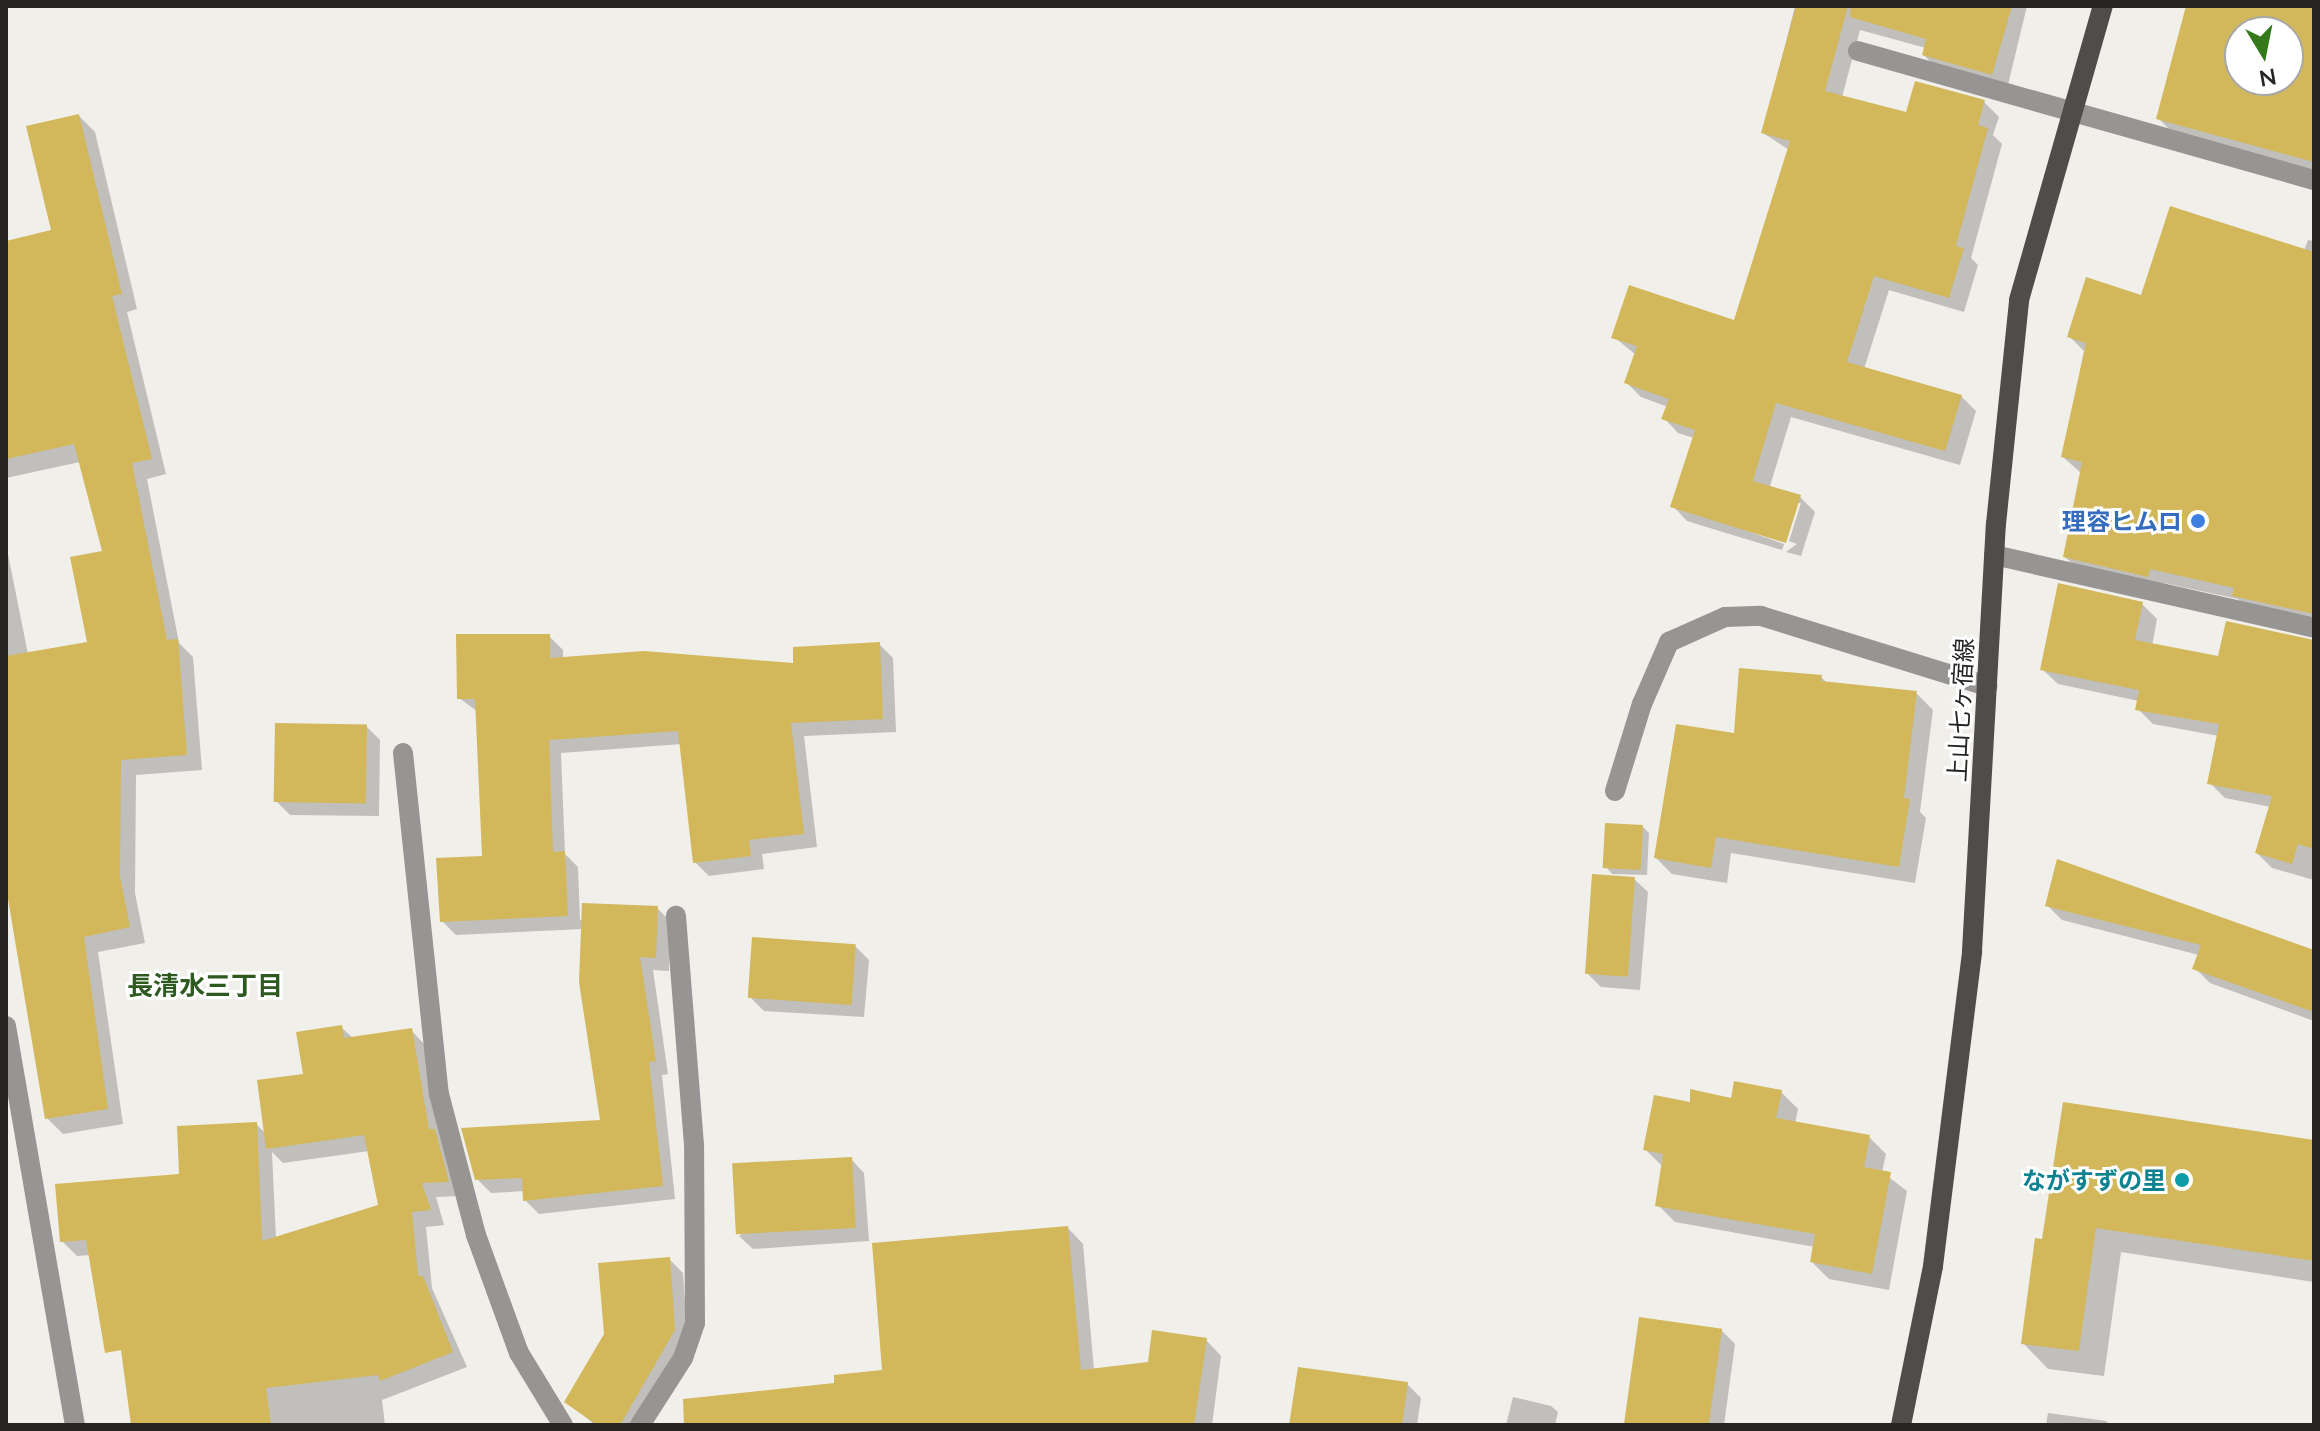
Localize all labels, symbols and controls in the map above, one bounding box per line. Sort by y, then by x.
north arrow [2224,16,2304,96]
text: N [2257,63,2279,93]
place label: 理容ヒムロ [2062,507,2182,535]
marker: 理容ヒムロ [2189,512,2207,530]
street label: 上山七ヶ宿線 [1942,637,1978,783]
district label: 長清水三丁目 [127,970,283,1002]
place label: ながすずの里 [2022,1166,2166,1194]
marker: ながすずの里 [2173,1171,2191,1189]

